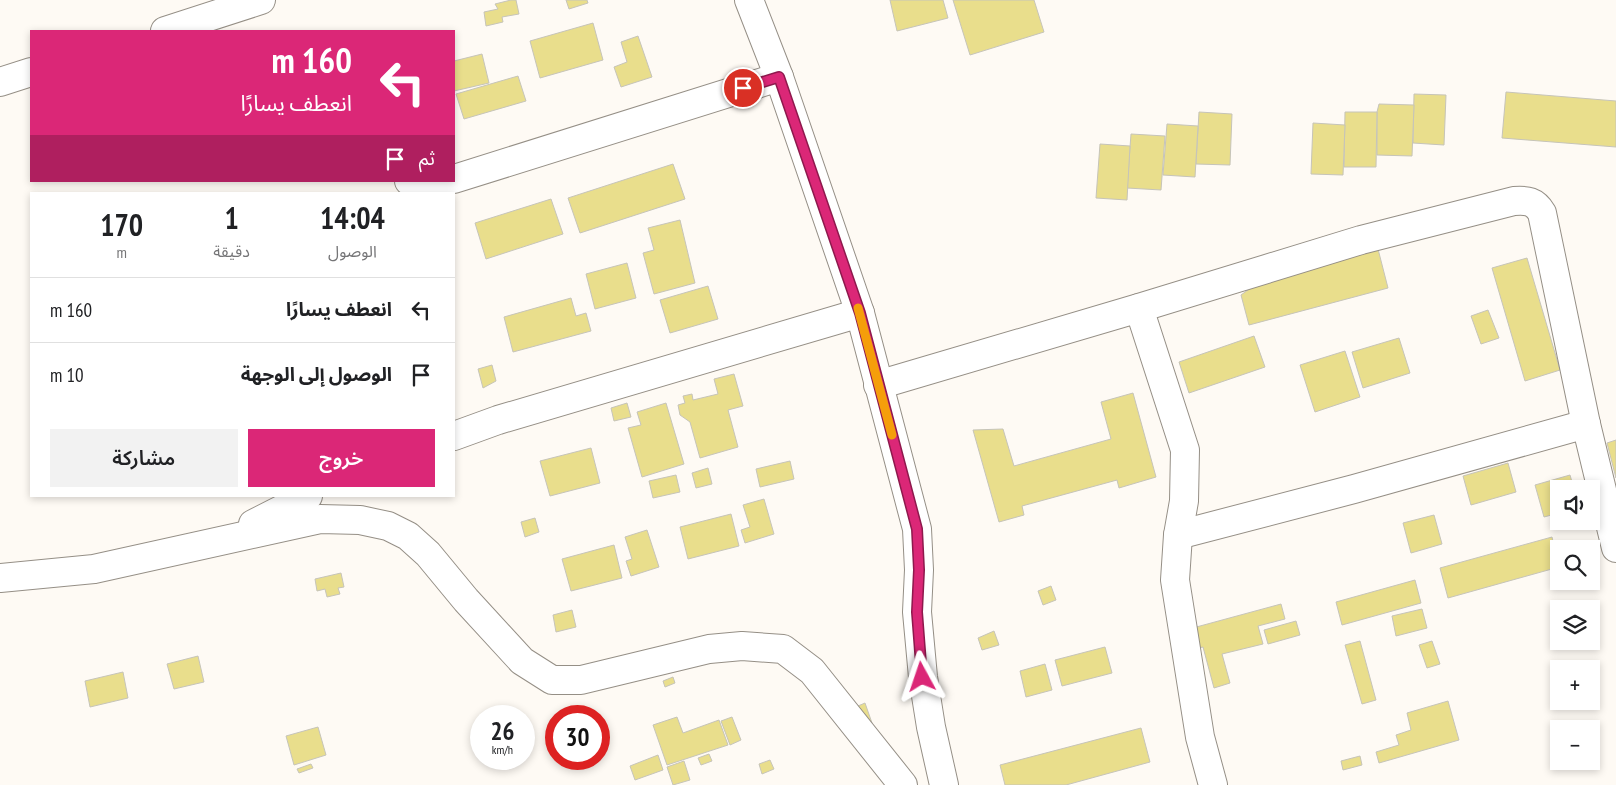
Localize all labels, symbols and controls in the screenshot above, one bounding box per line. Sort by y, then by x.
text: 160 m [271,37,352,83]
icon: left [370,50,435,115]
pin [722,67,764,109]
icon: arrive [729,74,757,102]
text: انعطف يسارًا [241,89,352,117]
icon: arrive [381,145,409,173]
text: ثم [419,146,435,170]
text: 1 [224,198,239,237]
text: 14:04 [320,198,385,237]
text: 170 [100,205,143,244]
text: دقيقة [213,241,250,261]
text: الوصول [328,241,377,261]
text: m [116,242,127,262]
icon: left [407,296,435,324]
text: انعطف يسارًا [286,297,392,321]
text: 160 m [50,298,92,322]
icon: arrive [407,361,435,389]
text: الوصول إلى الوجهة [241,362,392,386]
text: 10 m [50,363,84,387]
button: مشاركة [50,429,238,487]
button: خروج [248,429,435,487]
map controls [1550,480,1600,770]
button: sound [1550,480,1600,530]
button: search [1550,540,1600,590]
button: layers [1550,600,1600,650]
position arrow [895,650,947,702]
button: + [1550,660,1600,710]
speed limit sign: 30 [545,705,610,770]
text: 26 [491,715,514,747]
button: − [1550,720,1600,770]
text: km/h [492,742,513,757]

